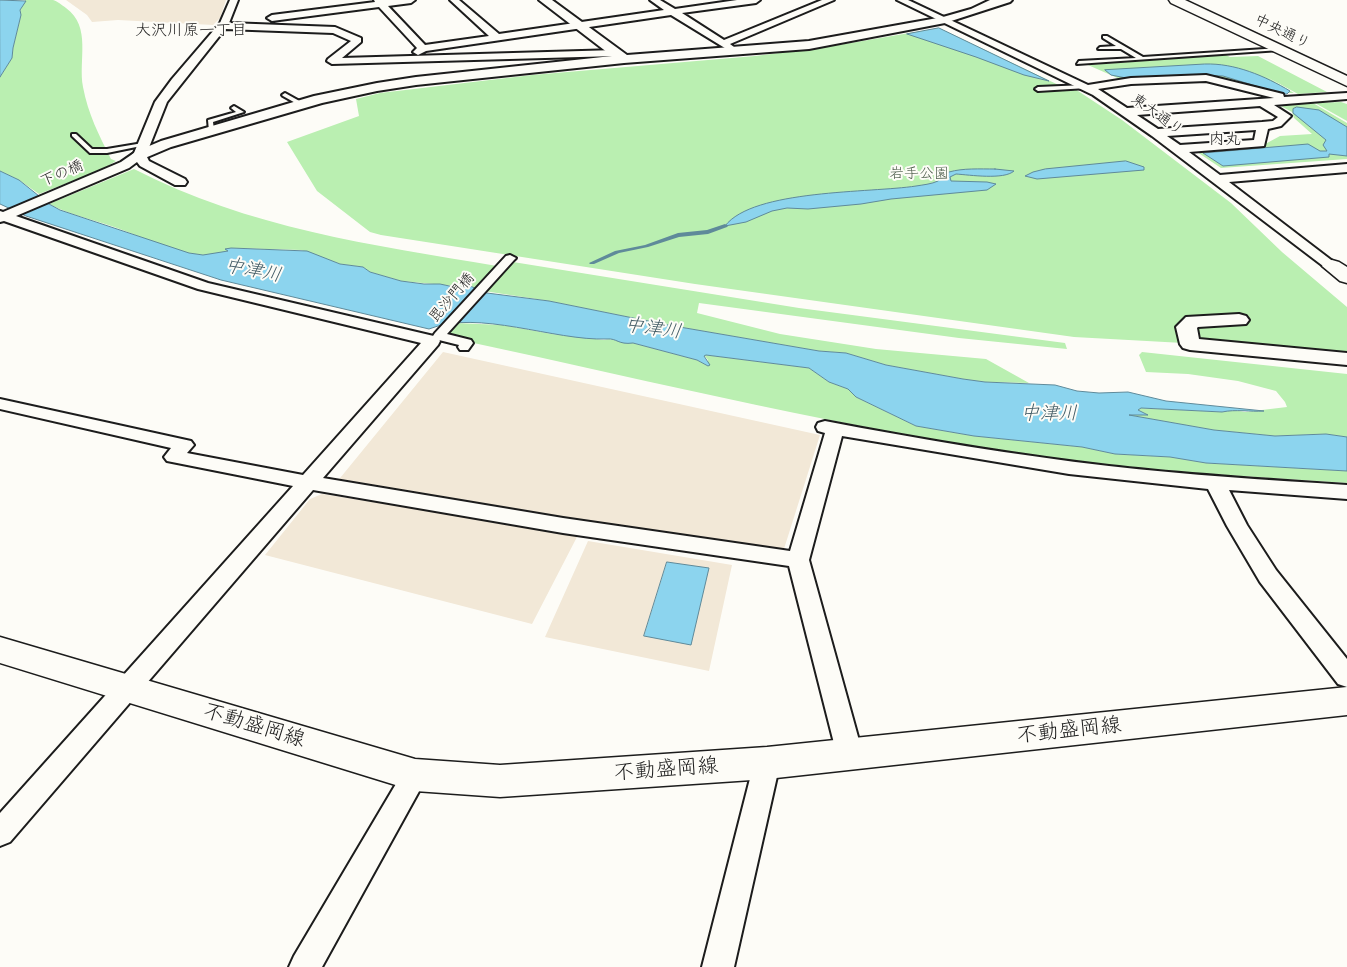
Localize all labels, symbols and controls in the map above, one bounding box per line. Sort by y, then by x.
street label: 中央通り [1251,11,1313,53]
district label: 大沢川原一丁目 [135,21,247,41]
street label: 東大通り [1127,90,1187,140]
district label: 内丸 [1209,130,1241,150]
street label: 下の橋 [38,157,86,191]
park label: 岩手公園 [889,165,949,183]
water label: 中津川 [223,254,283,288]
street label: 毘沙門橋 [426,269,478,327]
water label: 中津川 [623,314,683,344]
water label: 中津川 [1021,403,1077,425]
street label: 不動盛岡線 [200,699,308,753]
street label: 不動盛岡線 [1015,713,1123,749]
street label: 不動盛岡線 [613,754,719,786]

